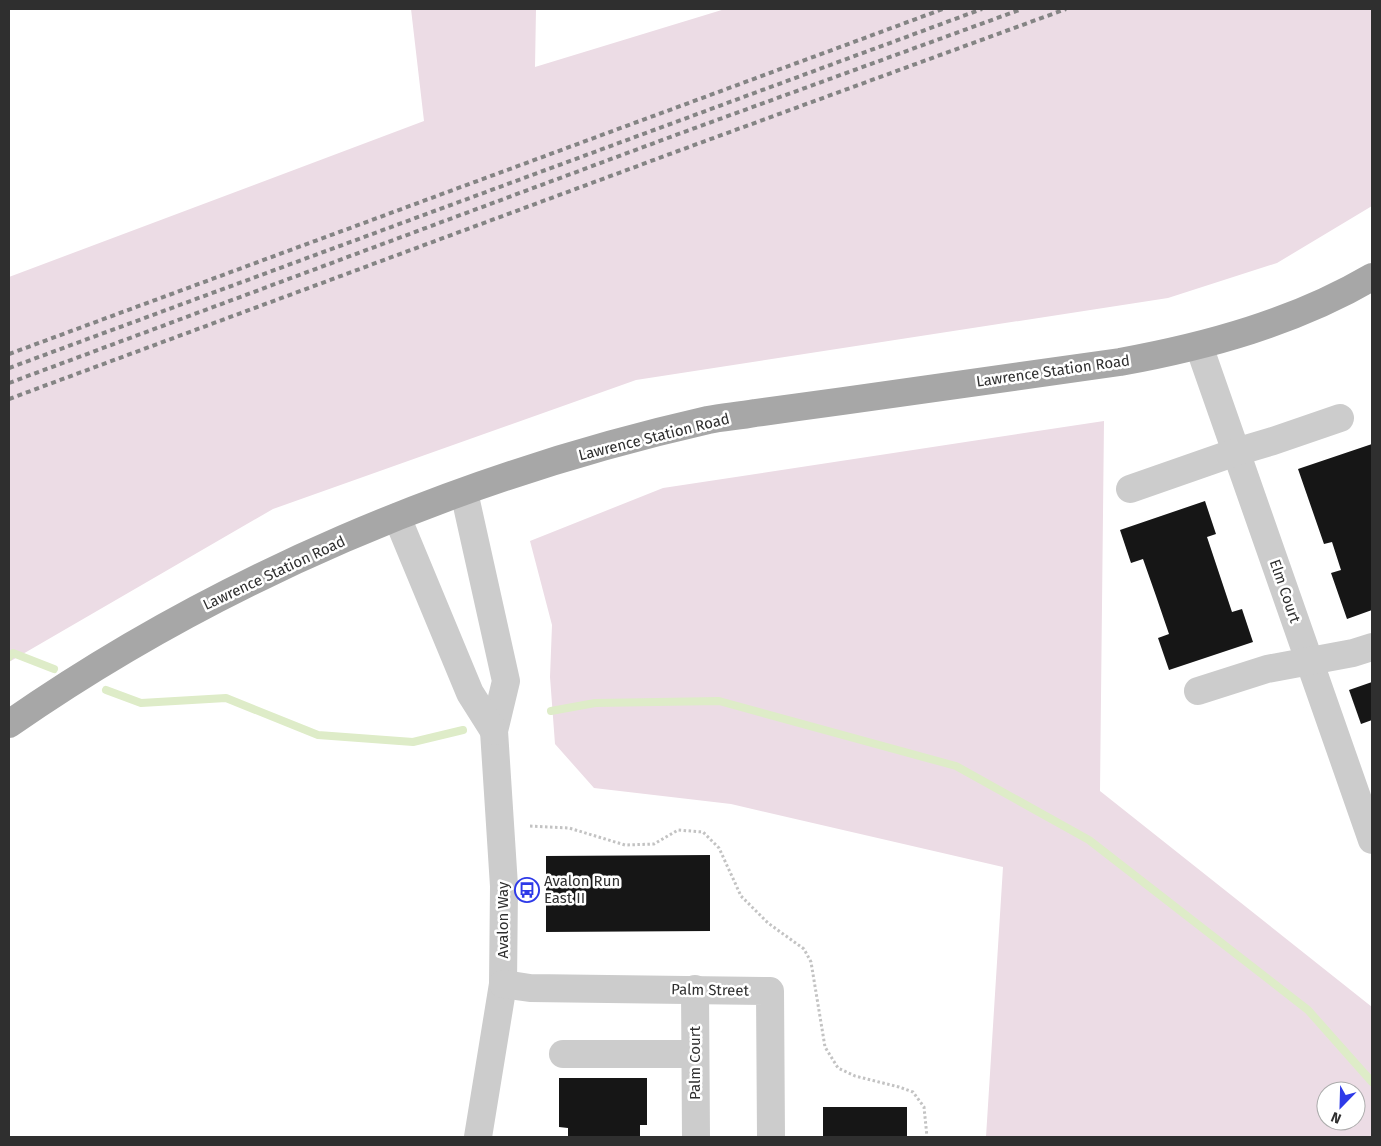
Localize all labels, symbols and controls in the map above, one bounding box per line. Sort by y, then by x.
street label: Lawrence Station Road [975,351,1131,391]
street label: Lawrence Station Road [577,410,731,464]
street label: Lawrence Station Road [200,532,348,614]
street label: Elm Court [1266,557,1304,626]
place label: Avalon Run East II [544,872,620,907]
bus stop icon: Avalon Run East II [514,877,540,903]
street label: Avalon Way [494,881,512,958]
street label: Palm Street [671,980,750,1000]
street label: Palm Court [686,1025,704,1100]
north arrow [1316,1081,1366,1131]
text: N [1329,1108,1344,1127]

